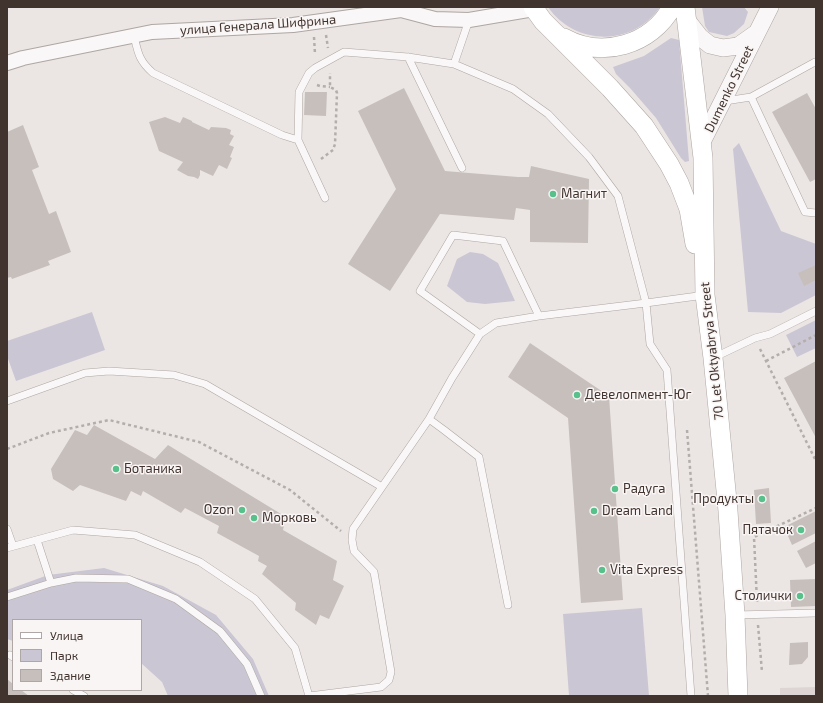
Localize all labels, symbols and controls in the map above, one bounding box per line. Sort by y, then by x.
street label: улица Генерала Шифрина [179,12,337,38]
street label: Dumenko Street [701,43,757,135]
place label: Магнит [561,186,607,202]
marker: Магнит [548,189,558,199]
street label: 70 Let Oktyabrya Street [697,281,727,421]
place label: Девелопмент-Юг [585,387,691,403]
marker: Девелопмент-Юг [572,390,582,400]
place label: Ботаника [124,461,182,477]
marker: Ботаника [111,464,121,474]
place label: Радуга [623,481,665,497]
marker: Радуга [610,484,620,494]
place label: Продукты [693,491,754,507]
marker: Продукты [757,494,767,504]
place label: Ozon [204,502,234,518]
place label: Dream Land [602,503,673,519]
marker: Ozon [237,505,247,515]
marker: Dream Land [589,506,599,516]
place label: Морковь [262,510,317,526]
marker: Морковь [249,513,259,523]
place label: Пятачок [742,522,793,538]
marker: Пятачок [796,525,806,535]
place label: Vita Express [610,562,683,578]
marker: Vita Express [597,565,607,575]
place label: Столички [735,588,792,604]
marker: Столички [795,591,805,601]
legend [12,619,142,691]
text: Улица [50,628,83,642]
text: Парк [50,648,78,662]
text: Здание [50,668,91,682]

